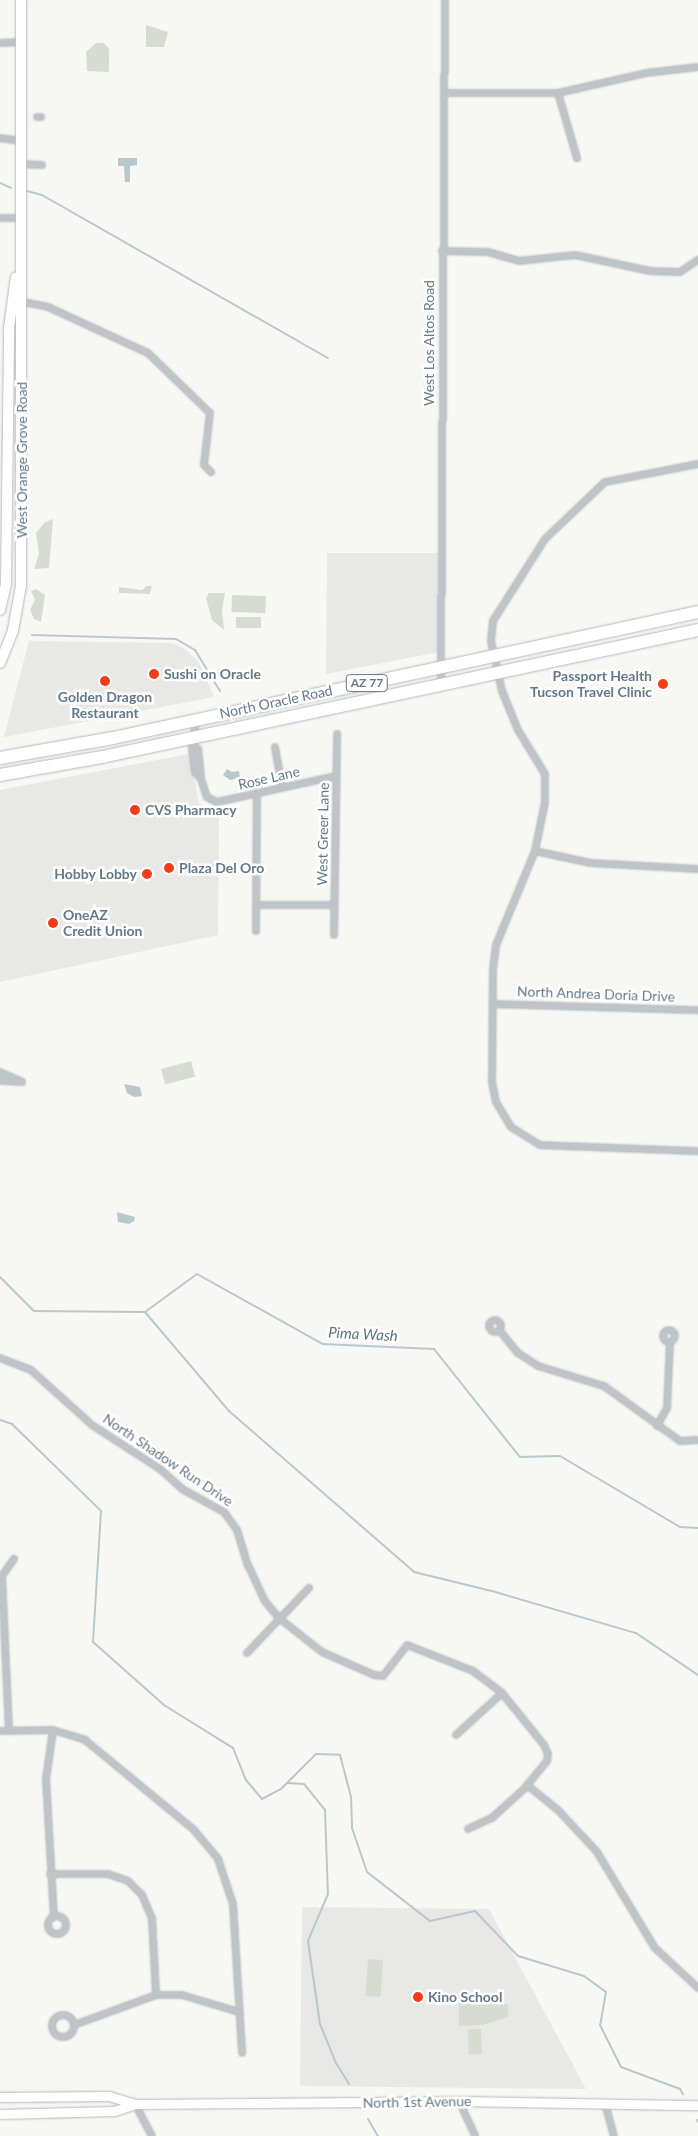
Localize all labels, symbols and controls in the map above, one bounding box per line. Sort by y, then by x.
street label: West Los Altos Road [421,280,437,406]
street label: West Orange Grove Road [14,382,30,538]
place label: Sushi on Oracle [164,666,261,682]
marker: Sushi on Oracle [148,668,160,680]
place label: Passport Health Tucson Travel Clinic [530,668,652,700]
road number: AZ 77 [346,674,388,692]
marker: Golden Dragon Restaurant [99,675,111,687]
marker: Passport Health Tucson Travel Clinic [656,677,670,691]
street label: North Oracle Road [218,682,334,722]
place label: Golden Dragon Restaurant [58,689,152,722]
street label: Rose Lane [237,763,301,793]
street label: West Greer Lane [314,782,332,886]
place label: CVS Pharmacy [145,802,237,818]
marker: CVS Pharmacy [129,804,141,816]
place label: Plaza Del Oro [179,860,264,876]
marker: Plaza Del Oro [163,862,175,874]
place label: Hobby Lobby [54,866,137,882]
marker: Hobby Lobby [141,868,153,880]
place label: OneAZ Credit Union [63,907,142,940]
marker: OneAZ Credit Union [47,917,59,929]
street label: North Andrea Doria Drive [516,983,676,1005]
water label: Pima Wash [328,1323,398,1345]
street label: North Shadow Run Drive [100,1410,236,1510]
place label: Kino School [428,1989,502,2005]
marker: Kino School [412,1991,424,2003]
street label: North 1st Avenue [362,2093,472,2111]

